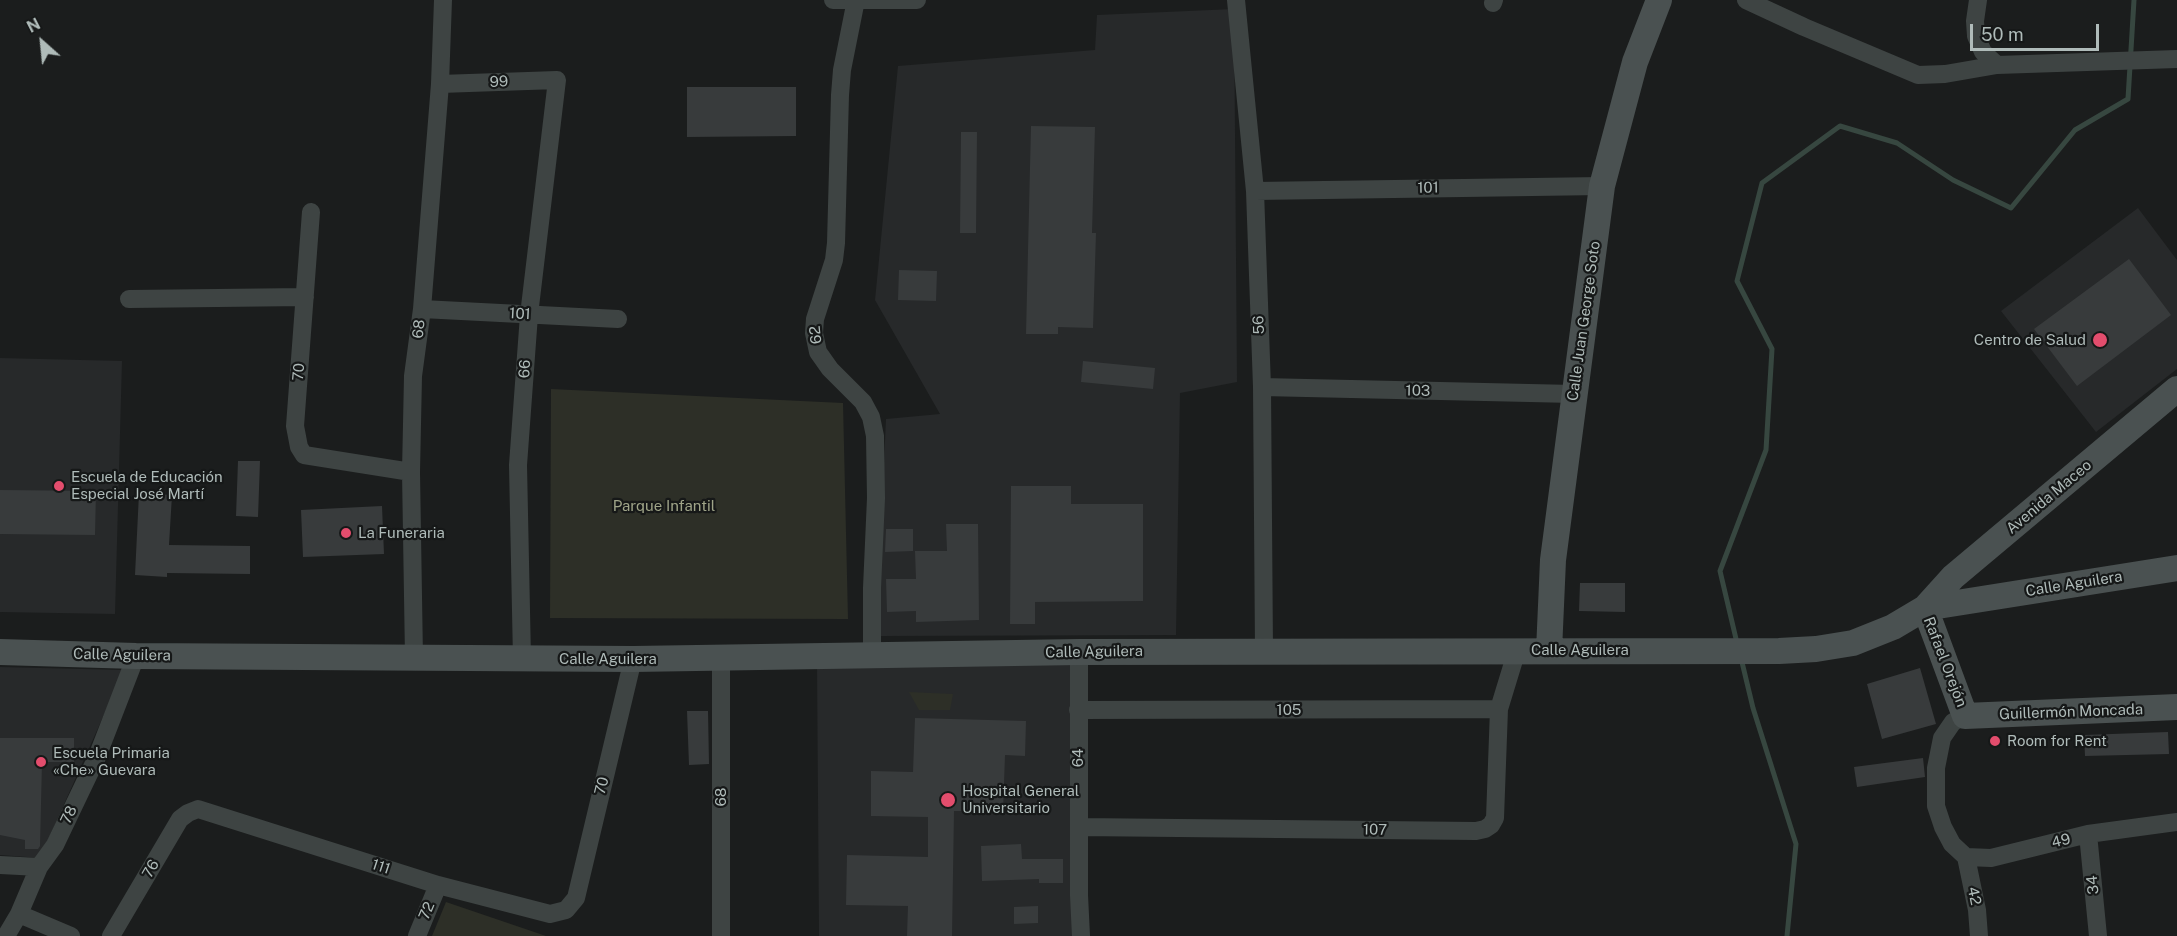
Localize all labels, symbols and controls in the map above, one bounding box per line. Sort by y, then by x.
north arrow [12,12,72,72]
scale bar [1973,12,2102,50]
text: N [24,14,43,37]
text: 50 m [1981,24,2024,45]
street label: 99 [489,73,509,91]
street label: 101 [1417,179,1439,197]
street label: Calle Juan George Soto [1564,240,1604,402]
street label: 101 [509,304,531,324]
street label: 56 [1250,315,1268,335]
street label: 68 [409,318,429,340]
street label: 62 [806,325,826,345]
place label: Centro de Salud [1974,331,2086,349]
marker: Centro de Salud [2091,331,2109,349]
street label: 66 [515,359,535,379]
street label: 70 [289,362,309,382]
street label: 103 [1406,382,1430,400]
street label: Avenida Maceo [2003,456,2095,538]
place label: Escuela de Educación Especial José Martí [71,468,223,503]
marker: Escuela de Educación Especial José Martí [52,479,66,493]
park label: Parque Infantil [613,497,715,515]
place label: La Funeraria [358,524,445,542]
marker: La Funeraria [339,526,353,540]
street label: Calle Aguilera [2024,567,2124,601]
street label: Rafael Orejón [1920,614,1970,710]
street label: Calle Aguilera [1531,641,1629,659]
street label: Calle Aguilera [1045,642,1143,662]
street label: Calle Aguilera [73,645,171,665]
street label: Calle Aguilera [559,650,657,668]
street label: Guillermón Moncada [1999,700,2143,724]
street label: 105 [1277,701,1301,719]
place label: Room for Rent [2007,732,2107,750]
marker: Room for Rent [1988,734,2002,748]
place label: Escuela Primaria «Che» Guevara [53,744,170,779]
street label: 64 [1069,749,1087,767]
marker: Escuela Primaria «Che» Guevara [34,755,48,769]
street label: 70 [591,775,613,797]
place label: Hospital General Universitario [962,782,1079,817]
street label: 68 [712,788,730,806]
marker: Hospital General Universitario [939,791,957,809]
street label: 78 [57,803,81,827]
street label: 107 [1363,821,1387,839]
street label: 49 [2050,830,2072,852]
street label: 111 [370,856,392,878]
street label: 76 [139,857,163,881]
street label: 34 [2083,875,2103,895]
street label: 42 [1963,885,1985,907]
street label: 72 [415,899,439,923]

